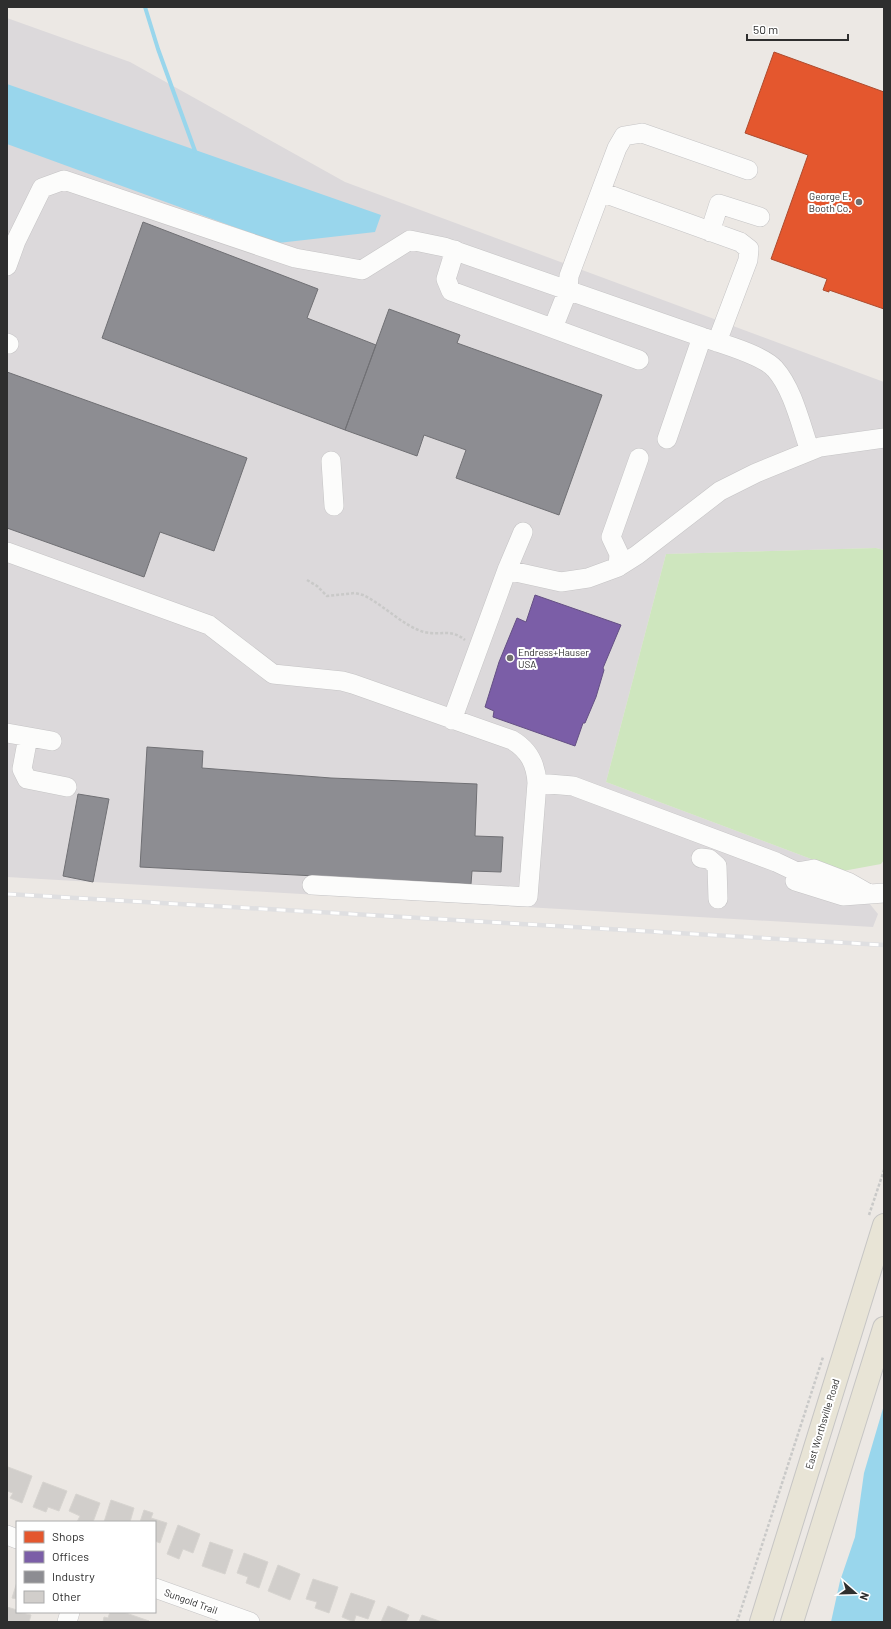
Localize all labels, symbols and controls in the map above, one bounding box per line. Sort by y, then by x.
scale bar [747,16,848,42]
text: 50 m [753,22,778,36]
place label: George E. Booth Co. [809,190,851,214]
marker: George E. Booth Co. [854,197,864,207]
place label: Endress+Hauser USA [518,646,589,670]
marker: Endress+Hauser USA [505,653,515,663]
street label: East Worthsville Road [803,1377,841,1471]
legend [16,1521,156,1613]
text: Shops [52,1529,85,1543]
text: Offices [52,1549,89,1563]
text: Industry [52,1569,95,1583]
north arrow [835,1573,875,1613]
street label: Sungold Trail [163,1586,219,1616]
text: Other [52,1589,82,1603]
text: N [858,1591,872,1602]

